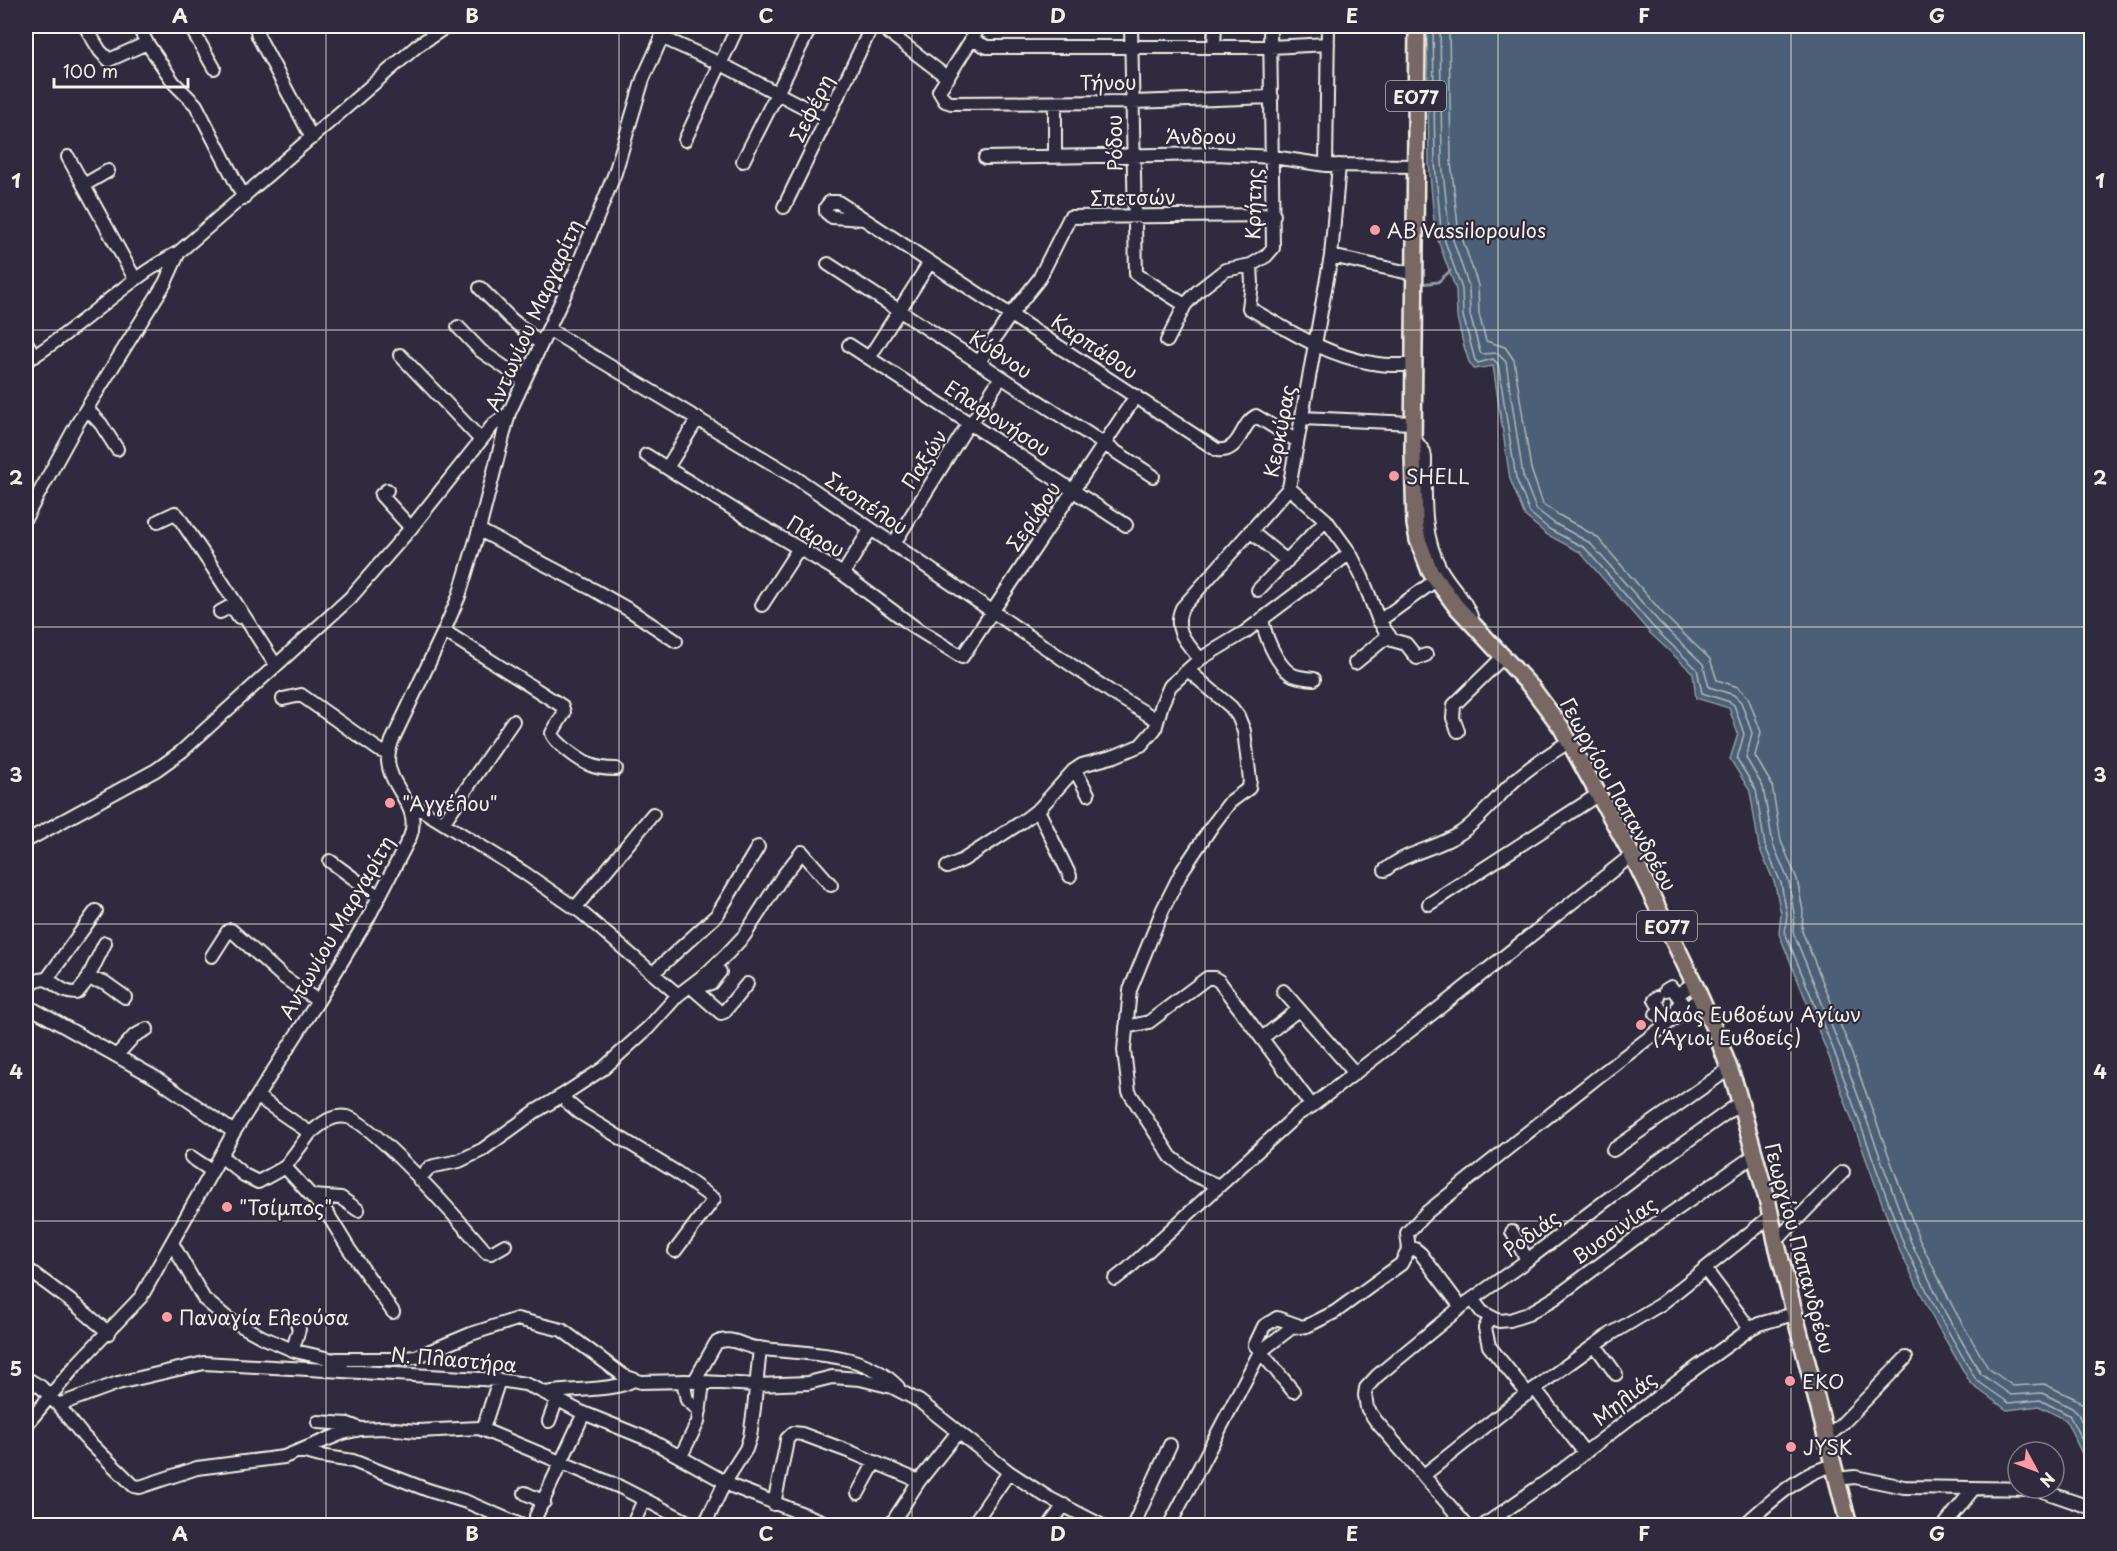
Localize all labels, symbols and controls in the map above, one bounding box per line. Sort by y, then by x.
text: A [172,0,188,30]
text: B [465,0,479,30]
text: C [758,0,774,30]
text: D [1050,0,1066,30]
text: E [1346,0,1358,30]
text: F [1638,0,1650,30]
text: G [1929,0,1945,30]
scale bar [54,51,188,89]
text: 100 m [63,57,118,84]
street label: Τήνου [1079,67,1137,97]
street label: Σεφέρη [782,69,840,147]
road number: ΕΟ77 [1386,81,1446,111]
street label: Ρόδου [1099,114,1129,172]
street label: Άνδρου [1166,121,1236,151]
text: 1 [11,165,21,195]
text: 1 [2095,165,2105,195]
street label: Κρήτης [1237,168,1269,240]
street label: Σπετσών [1090,181,1176,213]
street label: Αντωνίου Μαργαρίτη [477,214,589,416]
place label: AB Vassilopoulos [1387,215,1546,245]
marker: AB Vassilopoulos [1368,223,1382,237]
street label: Καρπάθου [1046,306,1144,386]
street label: Κύθνου [964,322,1038,386]
street label: Ελαφονήσου [939,372,1057,464]
street label: Κερκύρας [1255,382,1303,480]
street label: Παξών [894,423,954,495]
place label: SHELL [1406,461,1470,491]
text: 2 [9,462,23,492]
text: 2 [2093,462,2107,492]
street label: Σκοπέλου [820,464,914,542]
marker: SHELL [1387,469,1401,483]
street label: Σερίφου [999,475,1067,557]
street label: Πάρου [781,507,851,565]
street label: Γεωργίου Παπανδρέου [1553,692,1685,896]
text: 3 [9,759,23,789]
text: 3 [2093,759,2107,789]
place label: "Αγγέλου" [402,788,498,818]
marker: "Αγγέλου" [383,796,397,810]
street label: Αντωνίου Μαργαρίτη [271,830,401,1024]
road number: ΕΟ77 [1637,911,1697,941]
place label: Ναός Ευβοέων Αγίων (Άγιοι Ευβοείς) [1653,999,1861,1052]
marker: Ναός Ευβοέων Αγίων (Άγιοι Ευβοείς) [1634,1018,1648,1032]
text: 4 [9,1056,23,1086]
text: 4 [2093,1056,2107,1086]
street label: Γεωργίου Παπανδρέου [1757,1139,1843,1357]
street label: Βυσσινίας [1565,1189,1663,1271]
place label: "Τσίμπος" [239,1192,332,1222]
marker: "Τσίμπος" [220,1200,234,1214]
street label: Ροδιάς [1496,1202,1566,1264]
place label: Παναγία Ελεούσα [179,1302,349,1332]
marker: Παναγία Ελεούσα [160,1310,174,1324]
street label: Ν. Πλαστήρα [390,1339,518,1379]
text: 5 [10,1353,22,1383]
text: 5 [2094,1353,2106,1383]
street label: Μηλιάς [1586,1363,1662,1433]
place label: ΕΚΟ [1802,1366,1844,1396]
marker: ΕΚΟ [1783,1374,1797,1388]
place label: JYSK [1803,1432,1852,1462]
marker: JYSK [1784,1440,1798,1454]
north arrow [2006,1440,2066,1500]
text: N [2035,1468,2061,1493]
text: A [172,1518,188,1548]
text: B [465,1518,479,1548]
text: C [758,1518,774,1548]
text: D [1050,1518,1066,1548]
text: E [1346,1518,1358,1548]
text: F [1638,1518,1650,1548]
text: G [1929,1518,1945,1548]

